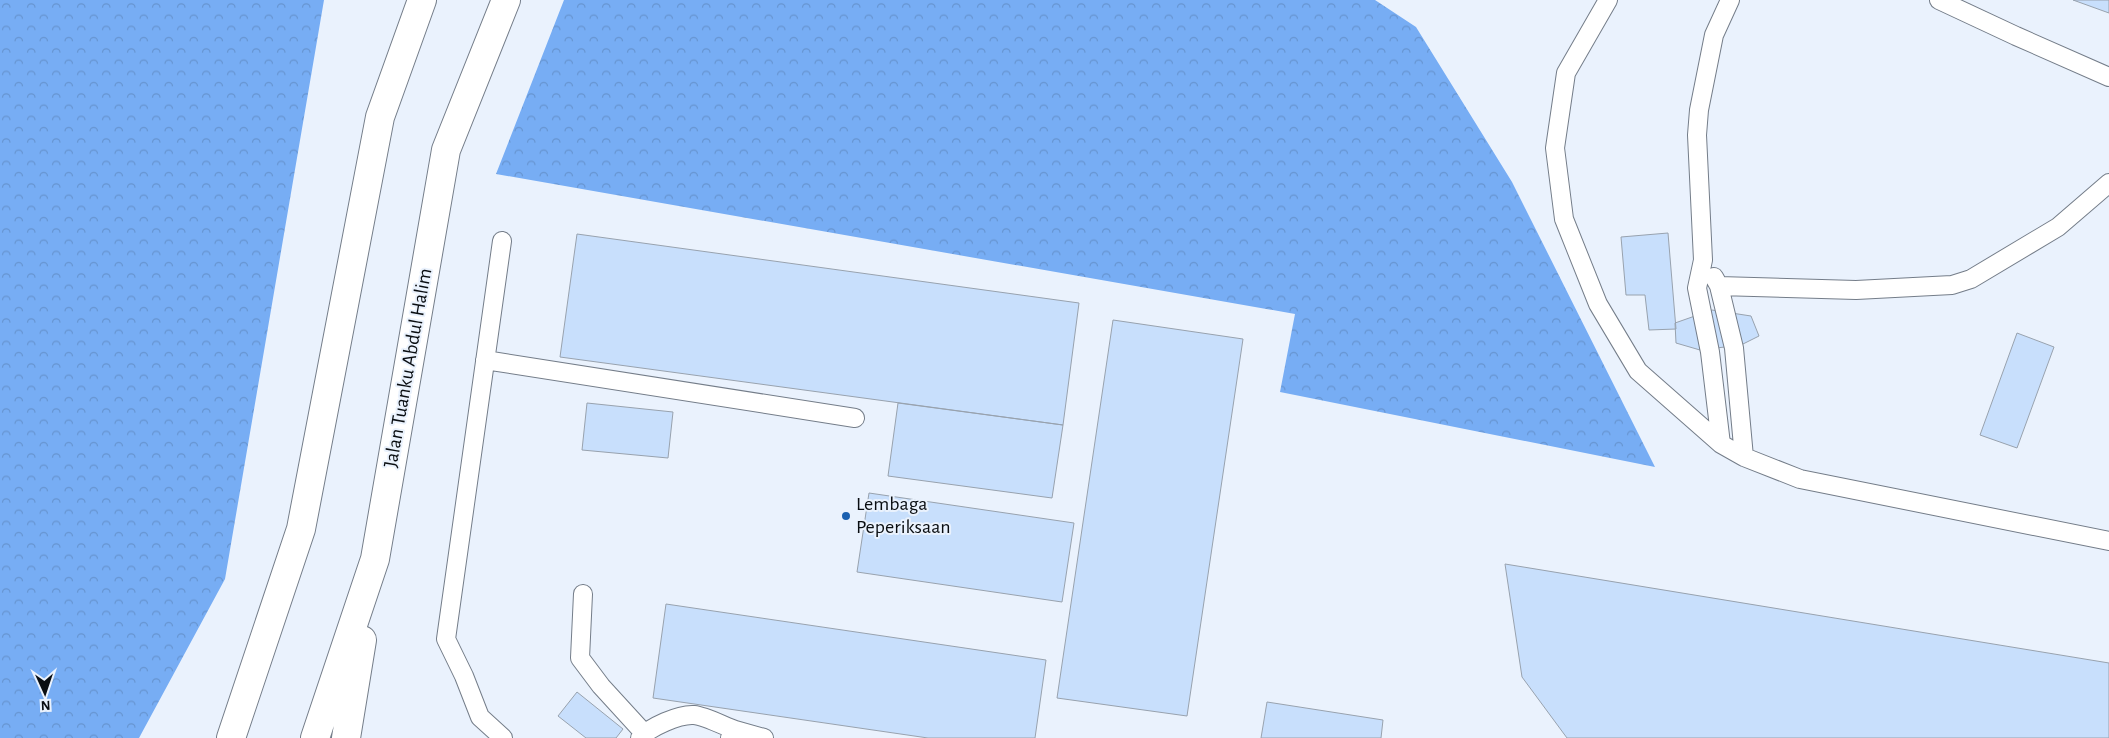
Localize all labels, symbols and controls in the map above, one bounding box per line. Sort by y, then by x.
street label: Jalan Tuanku Abdul Halim [381,267,435,469]
place label: Lembaga Peperiksaan [856,494,951,537]
marker: Lembaga Peperiksaan [840,510,852,522]
north arrow [20,668,70,718]
text: N [40,698,51,712]

